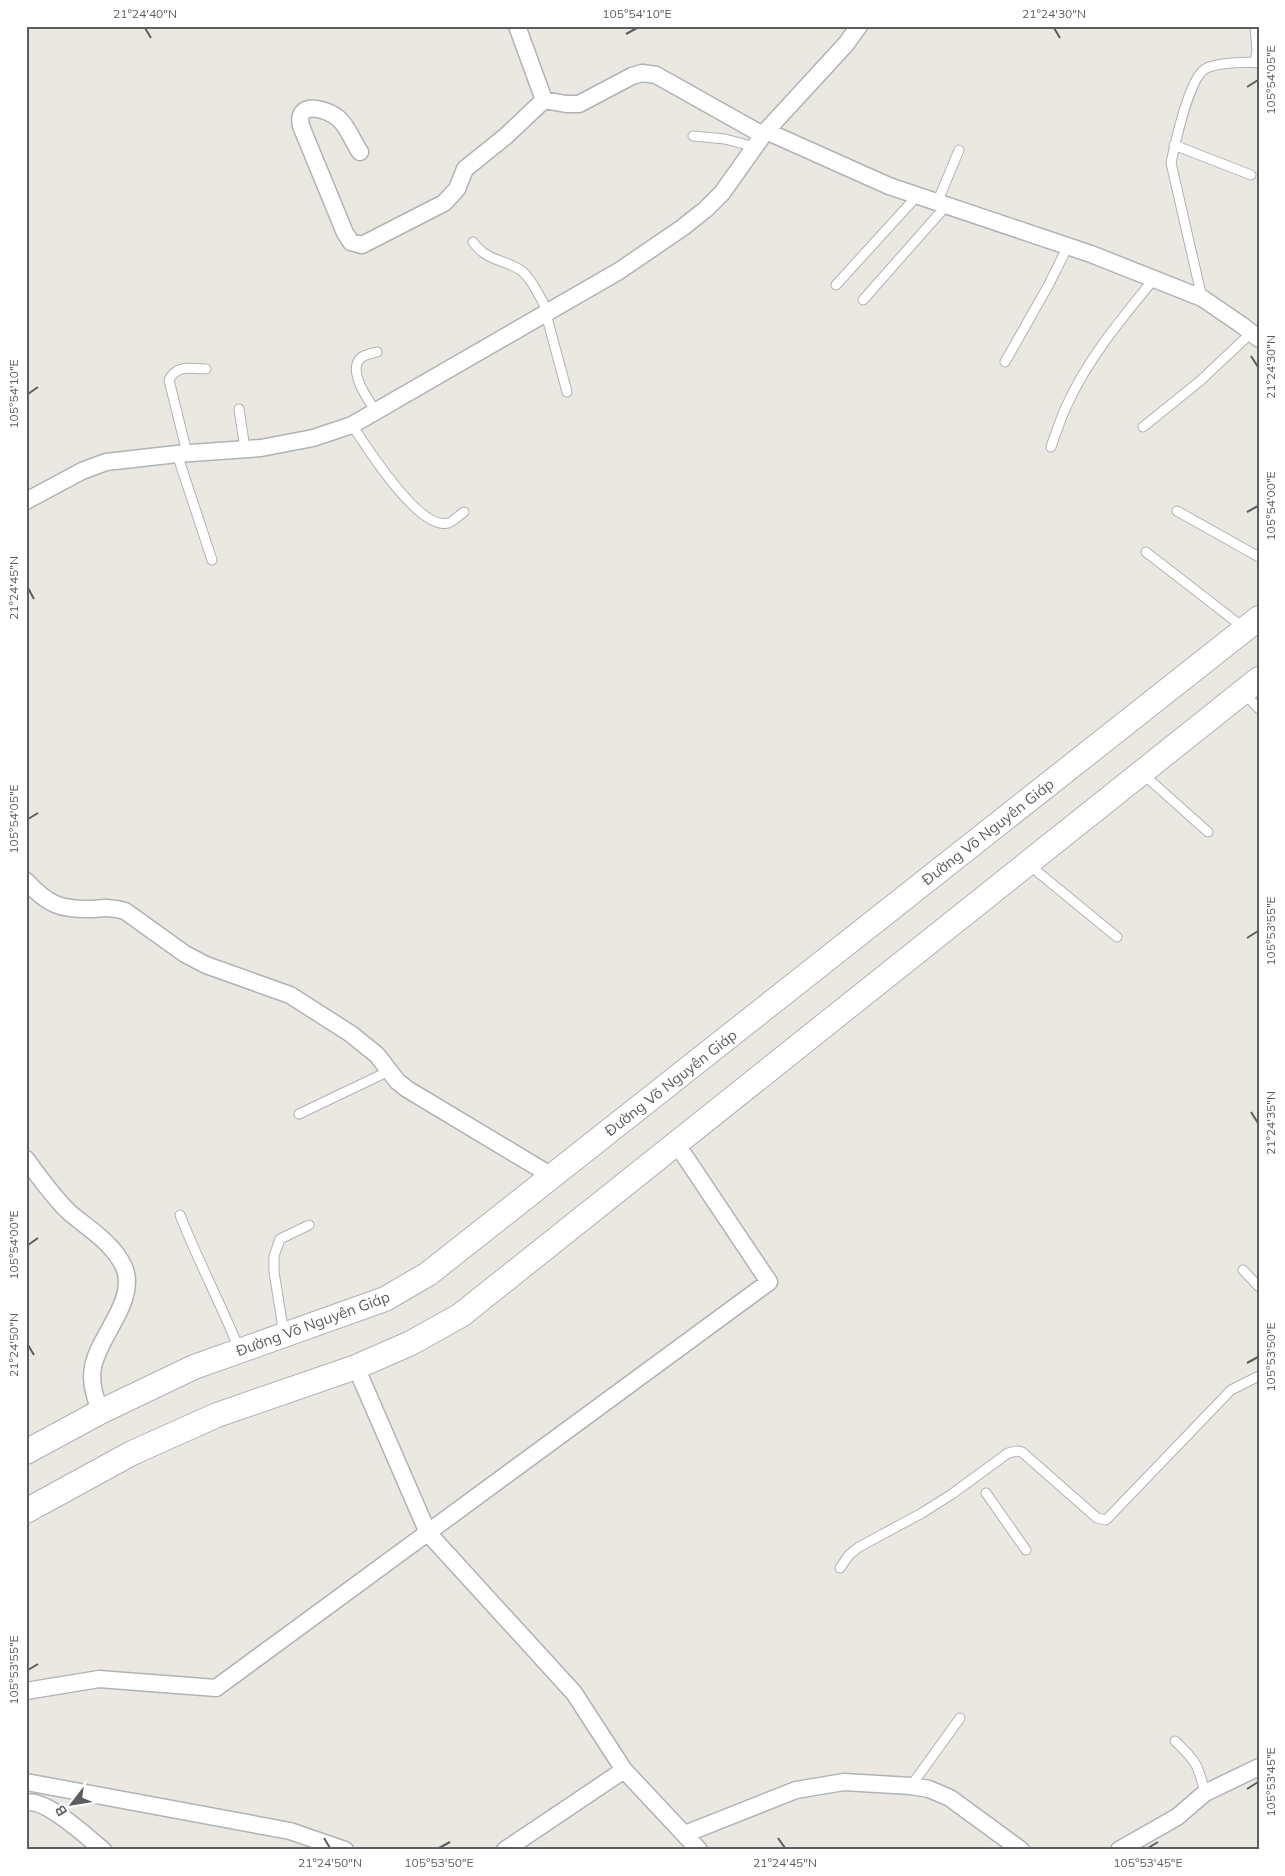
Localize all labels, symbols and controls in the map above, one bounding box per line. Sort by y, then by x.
text: 21°24'40"N [113,6,177,21]
text: 105°54'10"E [602,6,672,21]
text: 21°24'30"N [1022,6,1086,21]
text: 105°54'05"E [1263,45,1278,115]
text: 21°24'30"N [1263,335,1278,399]
text: 105°54'10"E [6,359,21,429]
text: 105°54'00"E [1263,471,1278,541]
text: 21°24'45"N [6,556,21,620]
street label: Đường Võ Nguyên Giáp [918,774,1058,889]
text: 105°54'05"E [6,784,21,854]
text: 105°53'55"E [1263,896,1278,966]
street label: Đường Võ Nguyên Giáp [601,1025,741,1140]
text: 21°24'35"N [1263,1091,1278,1155]
text: 105°54'00"E [6,1210,21,1280]
street label: Đường Võ Nguyên Giáp [233,1287,392,1360]
text: 21°24'50"N [6,1313,21,1377]
text: 105°53'50"E [1263,1322,1278,1392]
text: 105°53'55"E [6,1635,21,1705]
text: 105°53'45"E [1263,1747,1278,1817]
north arrow [48,1778,98,1828]
text: B [50,1802,71,1819]
text: 21°24'50"N [298,1855,362,1870]
text: 105°53'50"E [404,1855,474,1870]
text: 21°24'45"N [753,1855,817,1870]
text: 105°53'45"E [1113,1855,1183,1870]

